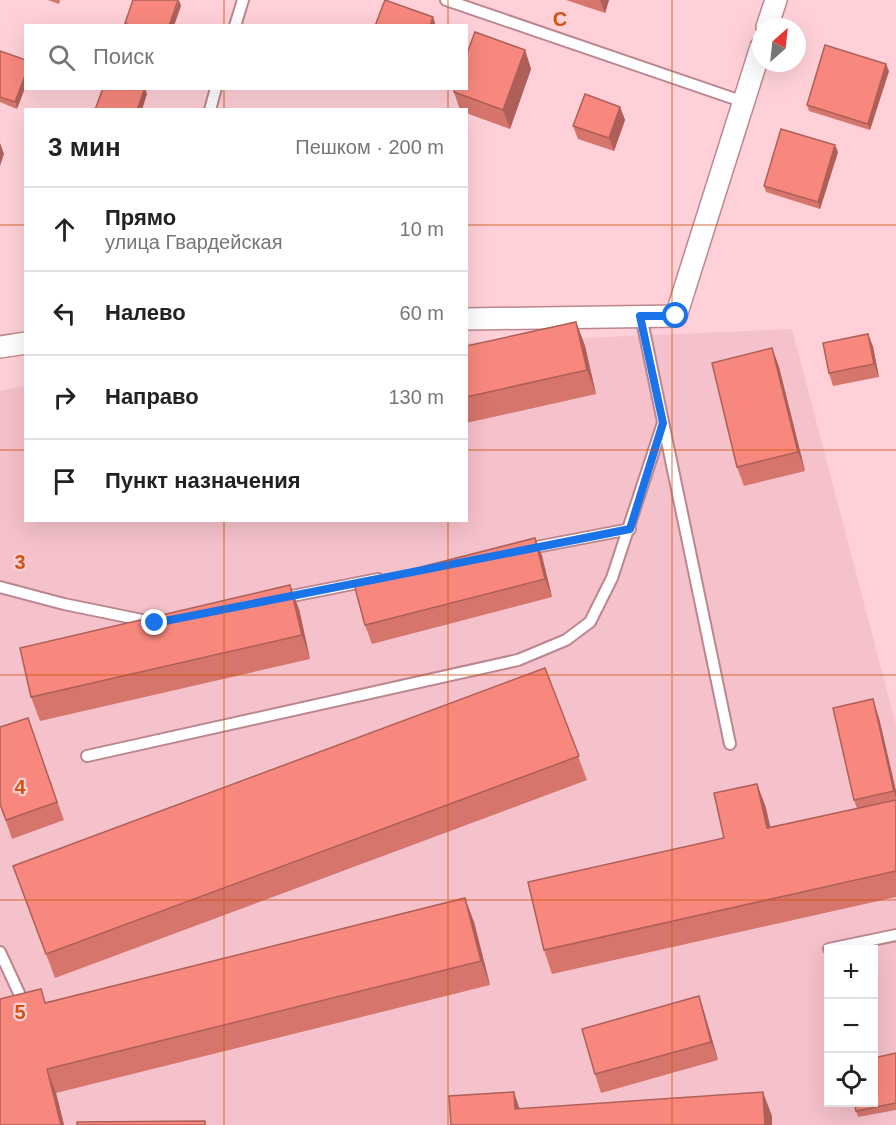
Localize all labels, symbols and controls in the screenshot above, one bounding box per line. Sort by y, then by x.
text: C [553,8,567,30]
north arrow [752,18,806,72]
search box [24,24,468,90]
icon: search [45,41,78,74]
text: Поиск [93,44,154,69]
text: 3 мин [48,132,121,162]
text: Пешком · 200 m [295,136,444,158]
text: Прямо [105,205,176,230]
icon: ahead [48,213,81,246]
text: 10 m [400,218,444,240]
text: улица Гвардейская [105,231,283,253]
icon: left [48,297,81,330]
text: Налево [105,300,186,325]
text: 60 m [400,302,444,324]
route start [662,302,688,328]
icon: right [48,381,81,414]
text: Направо [105,384,199,409]
text: 130 m [388,386,444,408]
icon: arrive [48,465,81,498]
text: Пункт назначения [105,468,301,493]
text: 3 [14,551,26,573]
route end [141,609,167,635]
text: 4 [14,776,26,798]
map controls [824,945,878,1107]
button: + [824,945,878,999]
button: − [824,999,878,1053]
text: 5 [14,1001,26,1023]
button: locate [824,1053,878,1107]

